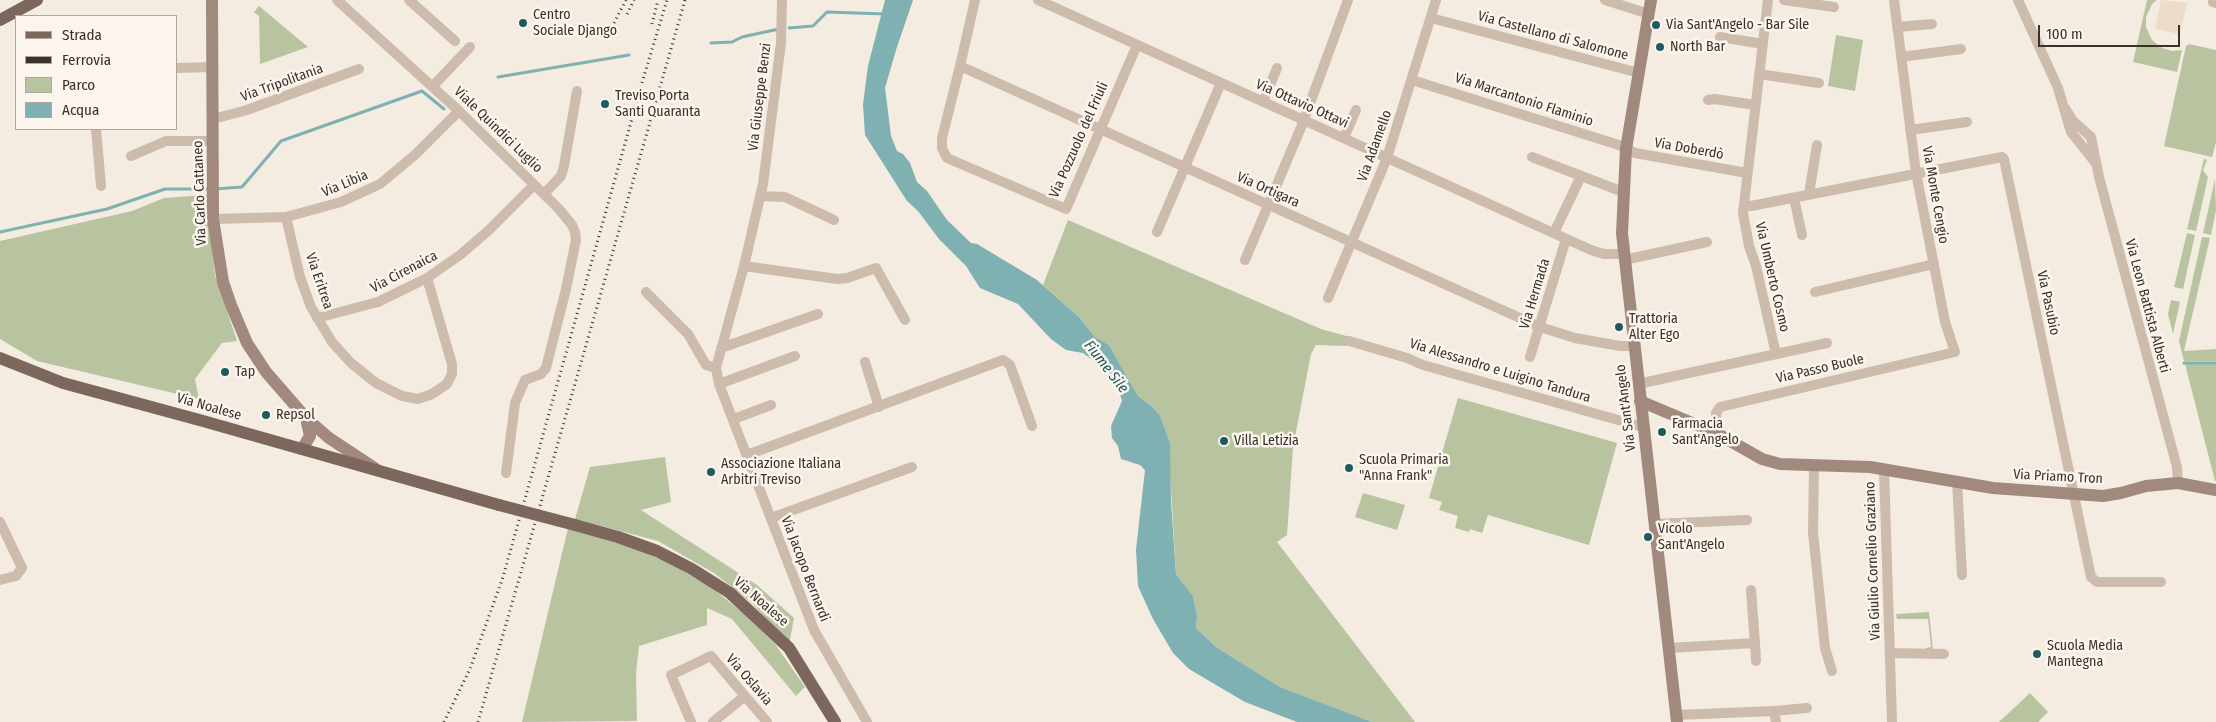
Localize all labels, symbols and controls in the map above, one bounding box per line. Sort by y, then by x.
place label: Centro Sociale Django [533,7,617,40]
street label: Via Castellano di Salomone [1476,8,1630,64]
legend [15,15,178,130]
scale bar [2041,15,2184,47]
marker: Centro Sociale Django [517,17,529,29]
place label: Via Sant'Angelo - Bar Sile [1666,17,1809,33]
marker: Via Sant'Angelo - Bar Sile [1650,19,1662,31]
text: 100 m [2046,25,2083,43]
text: Strada [62,26,102,44]
place label: North Bar [1670,39,1725,55]
marker: North Bar [1654,41,1666,53]
street label: Via Giuseppe Benzi [745,42,775,152]
text: Ferrovia [62,51,111,69]
street label: Via Tripolitania [239,60,325,106]
street label: Via Marcantonio Flaminio [1453,70,1595,130]
text: Parco [62,76,95,94]
street label: Via Ottavio Ottavi [1253,76,1351,132]
street label: Via Pozzuolo del Friuli [1046,80,1112,200]
street label: Viale Quindici Luglio [450,83,546,177]
place label: Treviso Porta Santi Quaranta [615,88,701,120]
marker: Treviso Porta Santi Quaranta [599,98,611,110]
text: Acqua [62,101,99,119]
street label: Via Adamello [1354,108,1396,184]
street label: Via Doberdò [1653,135,1725,163]
street label: Via Carlo Cattaneo [190,140,210,246]
street label: Via Monte Cengio [1918,145,1952,245]
street label: Via Libia [319,167,371,201]
street label: Via Ortigara [1234,169,1302,211]
street label: Via Umberto Cosmo [1751,220,1793,334]
street label: Via Leon Battista Alberti [2121,237,2173,375]
street label: Via Cirenaica [368,247,440,297]
street label: Via Eritrea [302,251,336,311]
street label: Via Hermada [1516,257,1554,331]
street label: Via Pasubio [2033,269,2063,337]
place label: Trattoria Alter Ego [1629,311,1680,344]
marker: Trattoria Alter Ego [1613,321,1625,333]
street label: Via Alessandro e Luigino Tandura [1407,335,1593,407]
water label: Fiume Sile [1080,337,1132,397]
street label: Via Passo Buole [1774,351,1866,387]
street label: Via Sant'Angelo [1612,363,1640,453]
place label: Tap [235,364,255,380]
marker: Tap [219,366,231,378]
street label: Via Noalese [175,390,243,424]
place label: Repsol [276,407,315,423]
marker: Repsol [260,409,272,421]
place label: Farmacia Sant'Angelo [1672,416,1739,448]
marker: Farmacia Sant'Angelo [1656,426,1668,438]
place label: Villa Letizia [1234,433,1299,449]
marker: Villa Letizia [1218,435,1230,447]
place label: Scuola Primaria "Anna Frank" [1359,452,1449,484]
place label: Associazione Italiana Arbitri Treviso [721,456,841,488]
marker: Scuola Primaria "Anna Frank" [1343,462,1355,474]
marker: Associazione Italiana Arbitri Treviso [705,466,717,478]
street label: Via Priamo Tron [2013,466,2103,488]
street label: Via Giulio Cornelio Graziano [1862,481,1884,641]
street label: Via Jacopo Bernardi [777,514,833,624]
place label: Vicolo Sant'Angelo [1658,521,1725,554]
marker: Vicolo Sant'Angelo [1642,531,1654,543]
street label: Via Noalese [730,574,792,630]
place label: Scuola Media Mantegna [2047,638,2123,670]
marker: Scuola Media Mantegna [2031,648,2043,660]
street label: Via Oslavia [722,651,776,709]

